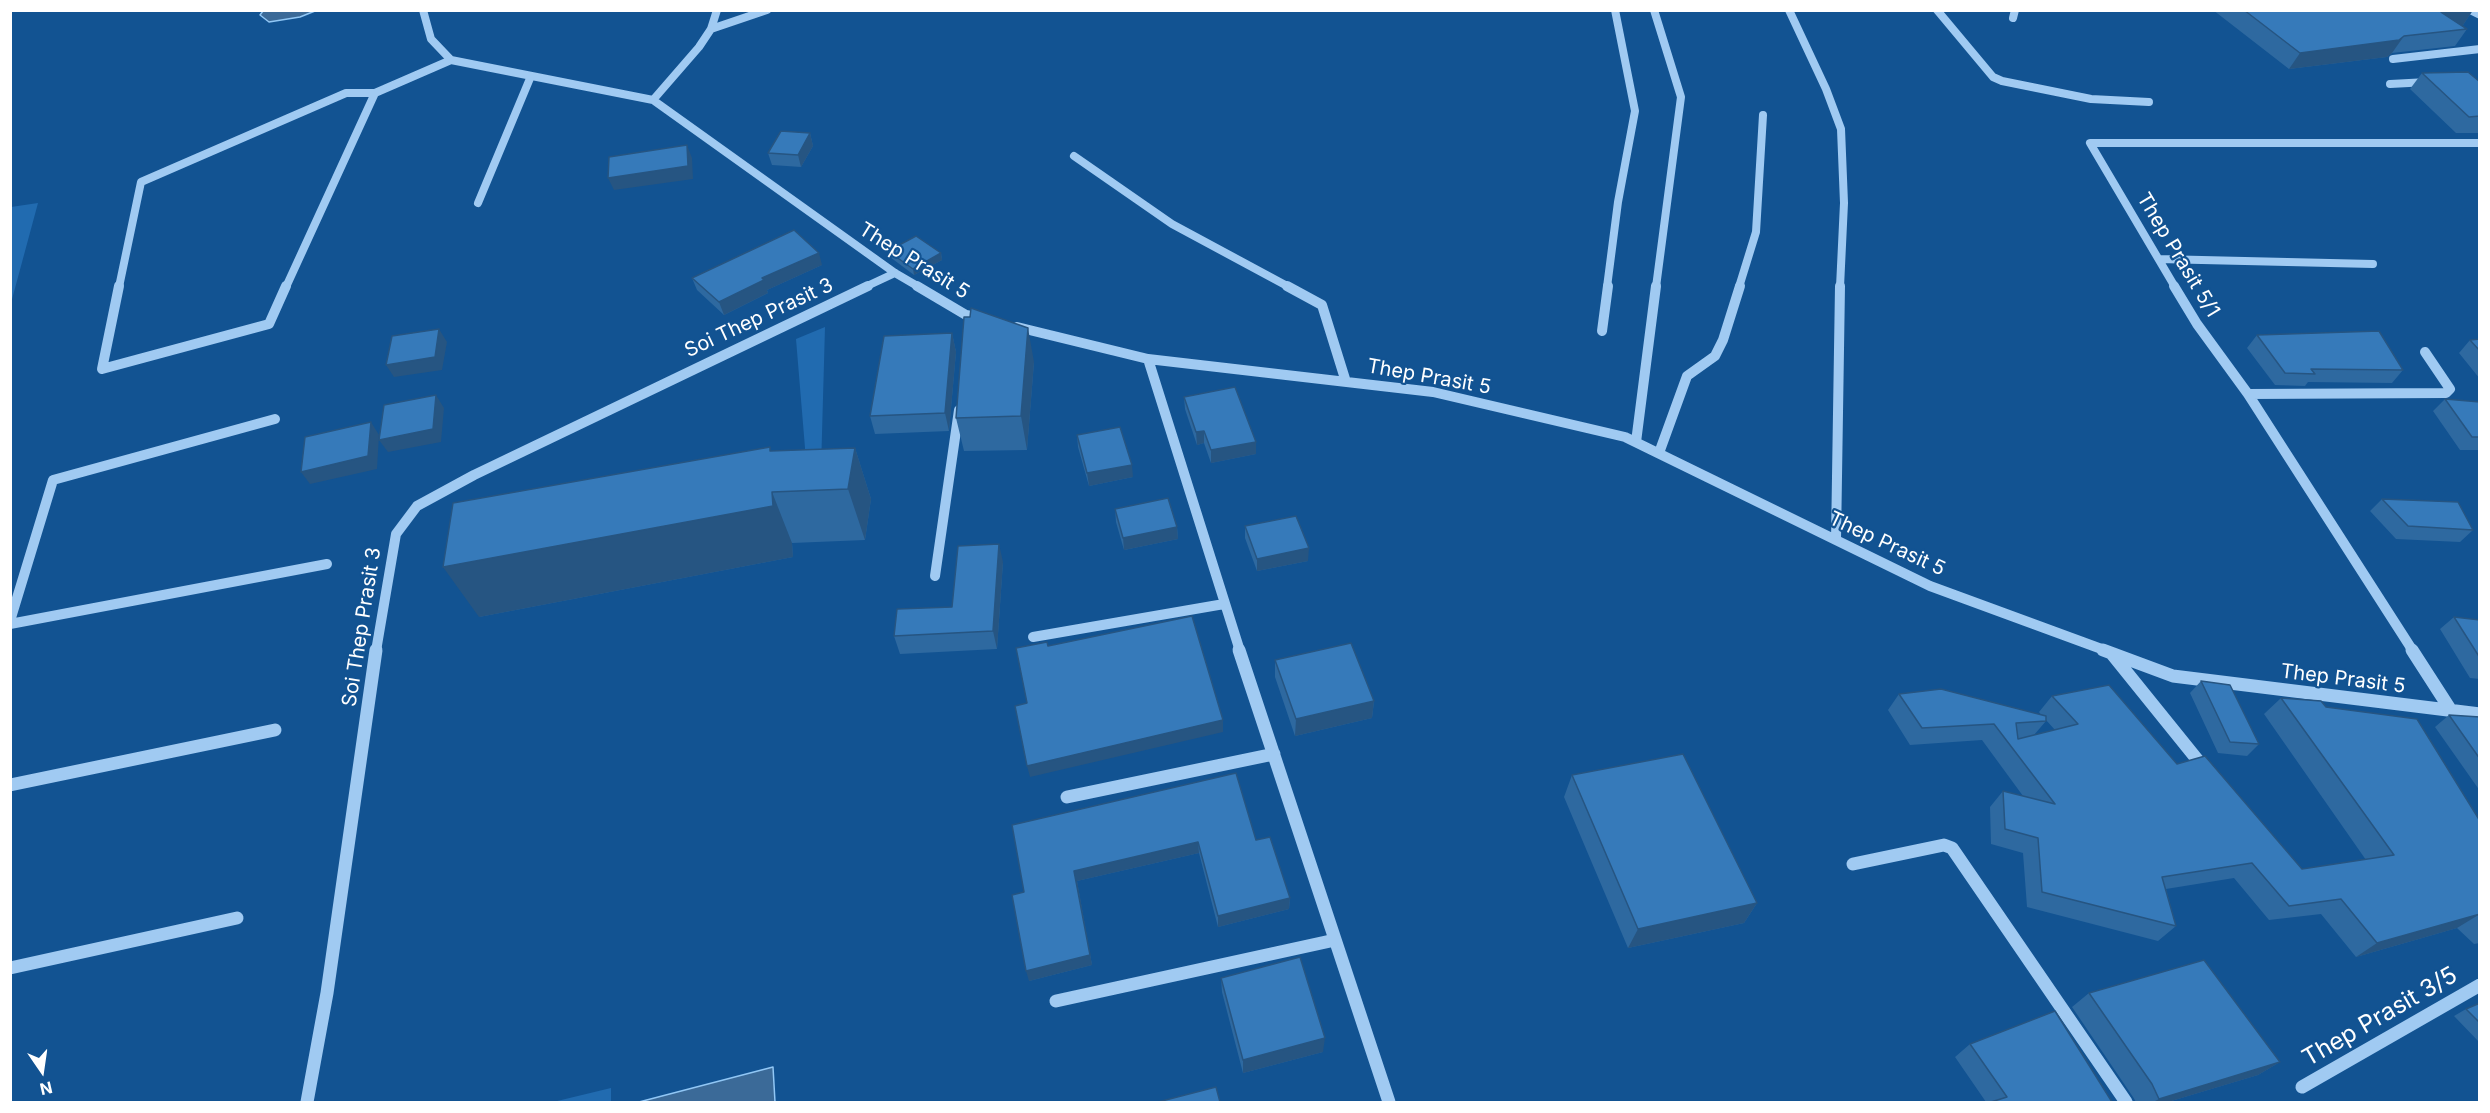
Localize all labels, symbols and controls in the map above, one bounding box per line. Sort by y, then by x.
street label: Thep Prasit 5/1 [2131,188,2225,322]
street label: Thep Prasit 5 [854,218,974,304]
street label: Soi Thep Prasit 3 [681,273,837,363]
street label: Thep Prasit 5 [1365,354,1493,400]
street label: Thep Prasit 5 [1825,507,1949,581]
street label: Soi Thep Prasit 3 [338,546,386,708]
street label: Thep Prasit 5 [2279,659,2407,699]
street label: Thep Prasit 3/5 [2297,961,2463,1073]
north arrow [12,1041,72,1101]
text: N [38,1077,54,1100]

